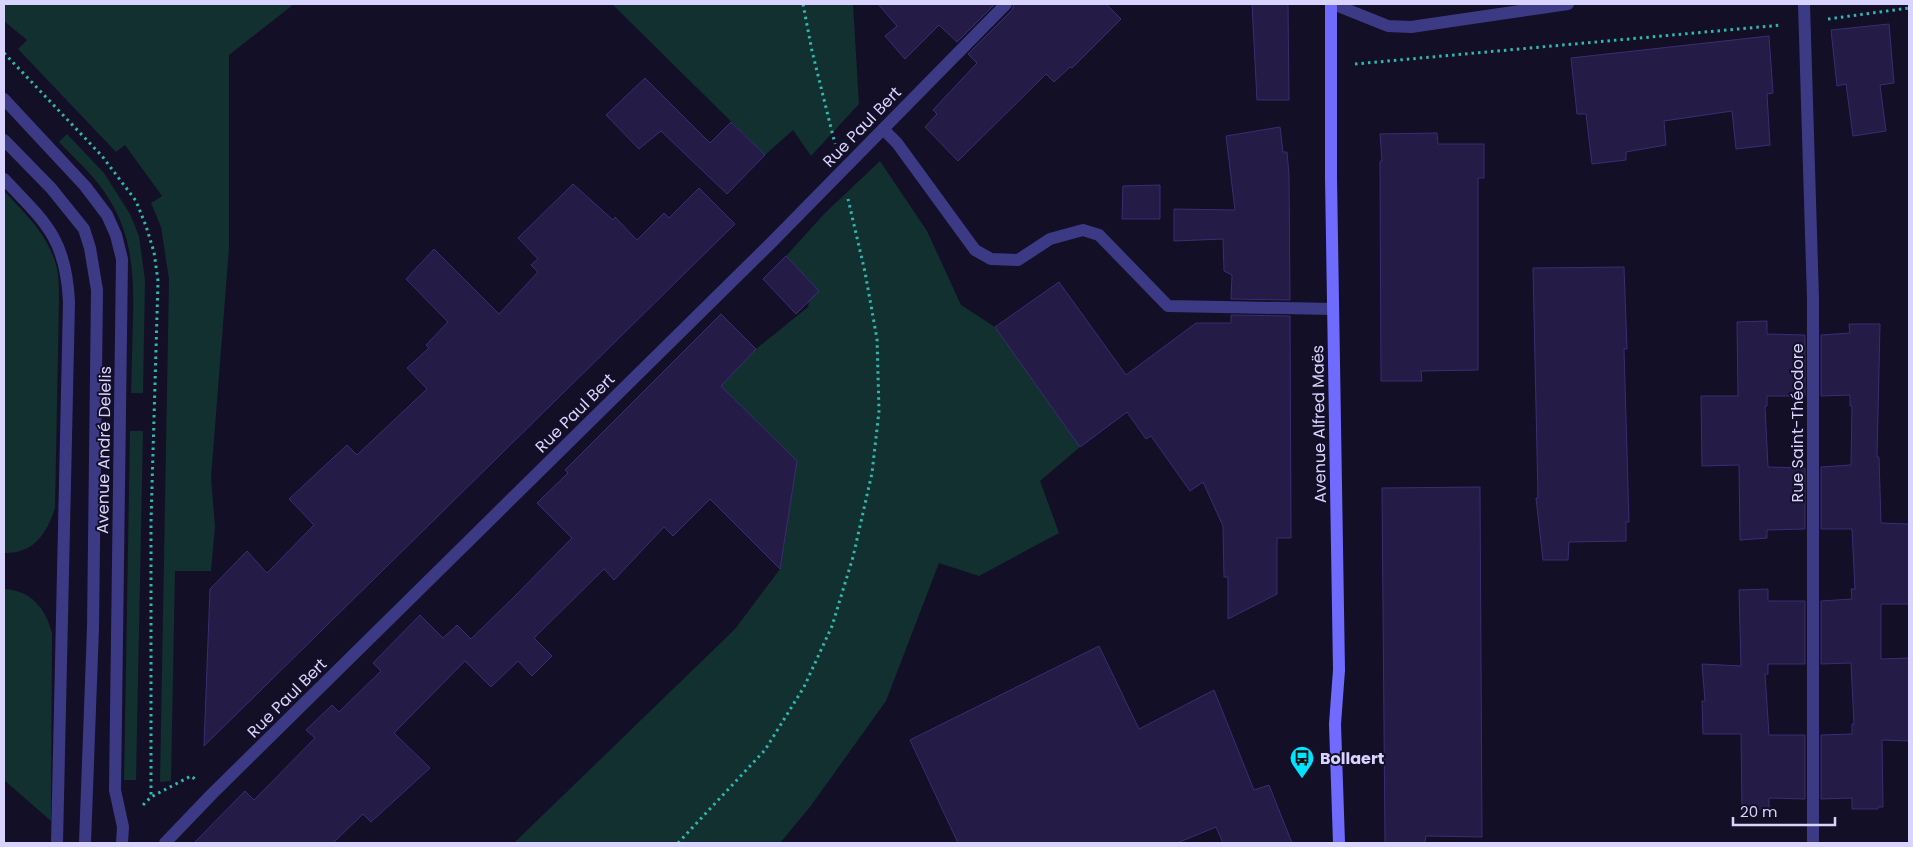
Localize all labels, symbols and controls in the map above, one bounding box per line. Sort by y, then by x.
street label: Rue Paul Bert [818,81,907,172]
street label: Rue Saint-Théodore [1786,343,1809,503]
street label: Avenue Alfred Maës [1306,345,1332,503]
street label: Avenue André Delelis [91,366,117,534]
street label: Rue Paul Bert [530,368,620,458]
street label: Rue Paul Bert [242,653,332,743]
bus stop icon: Bollaert [1289,745,1315,779]
place label: Bollaert [1320,747,1384,770]
scale bar [1733,794,1836,826]
text: 20 m [1740,801,1778,822]

